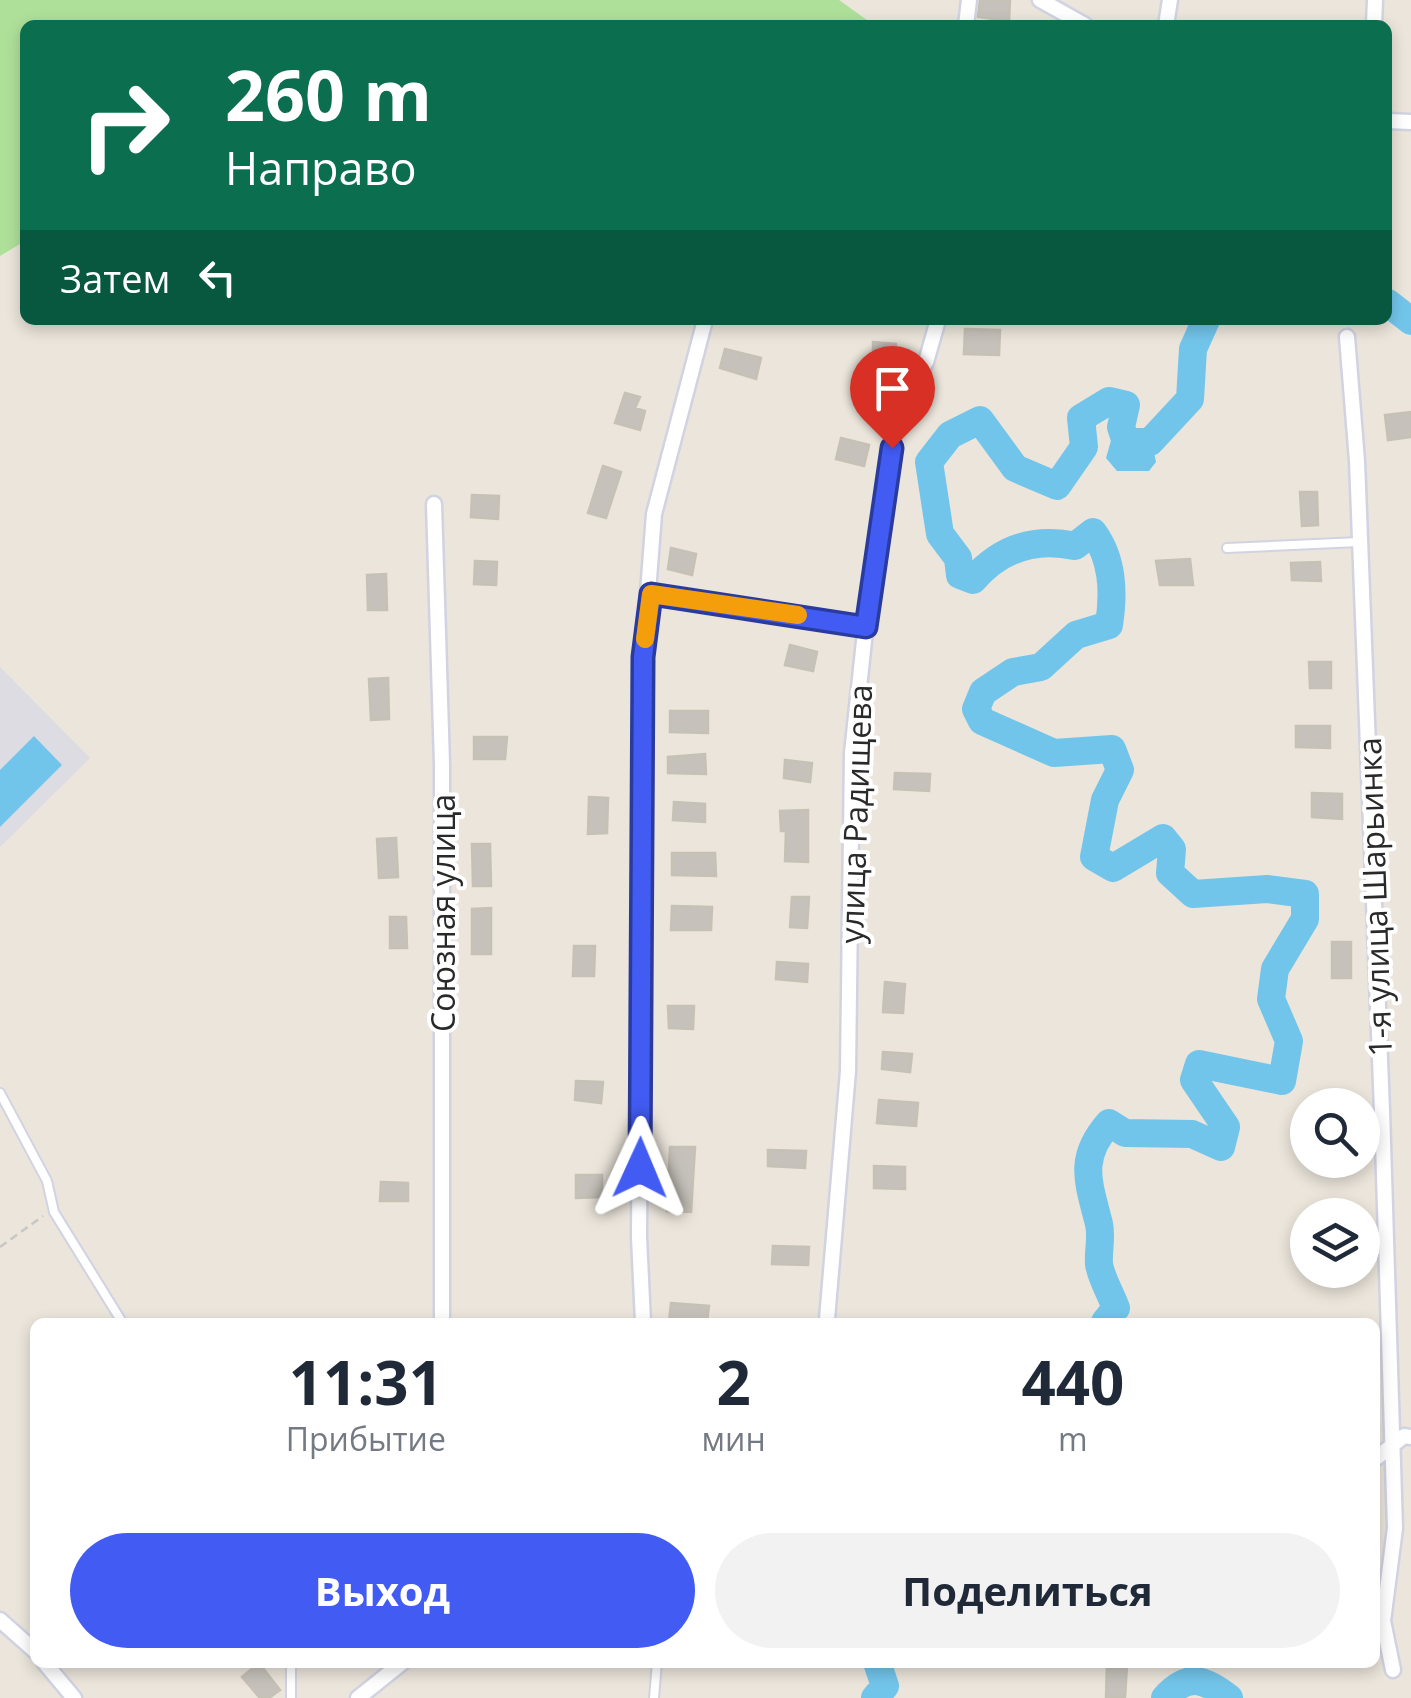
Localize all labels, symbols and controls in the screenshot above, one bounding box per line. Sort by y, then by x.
text: 260 m [225,46,432,142]
icon: right [60,60,190,190]
text: Направо [225,137,417,198]
icon: left [190,250,245,305]
text: Затем [60,252,170,304]
pin [850,346,935,449]
icon: arrive [865,361,920,416]
street label: улица Радищева [829,684,881,944]
street label: 1-я улица Шарьинка [1347,737,1401,1057]
street label: Союзная улица [421,794,464,1032]
map controls [1290,1088,1380,1288]
button: search [1290,1088,1380,1178]
position arrow [588,1116,692,1220]
button: layers [1290,1198,1380,1288]
text: 11:31 [289,1341,443,1423]
text: 2 [716,1341,751,1423]
text: 440 [1021,1341,1124,1423]
text: Прибытие [286,1417,446,1460]
text: мин [702,1417,766,1460]
text: m [1058,1417,1088,1460]
button: Выход [70,1533,695,1648]
button: Поделиться [715,1533,1340,1648]

